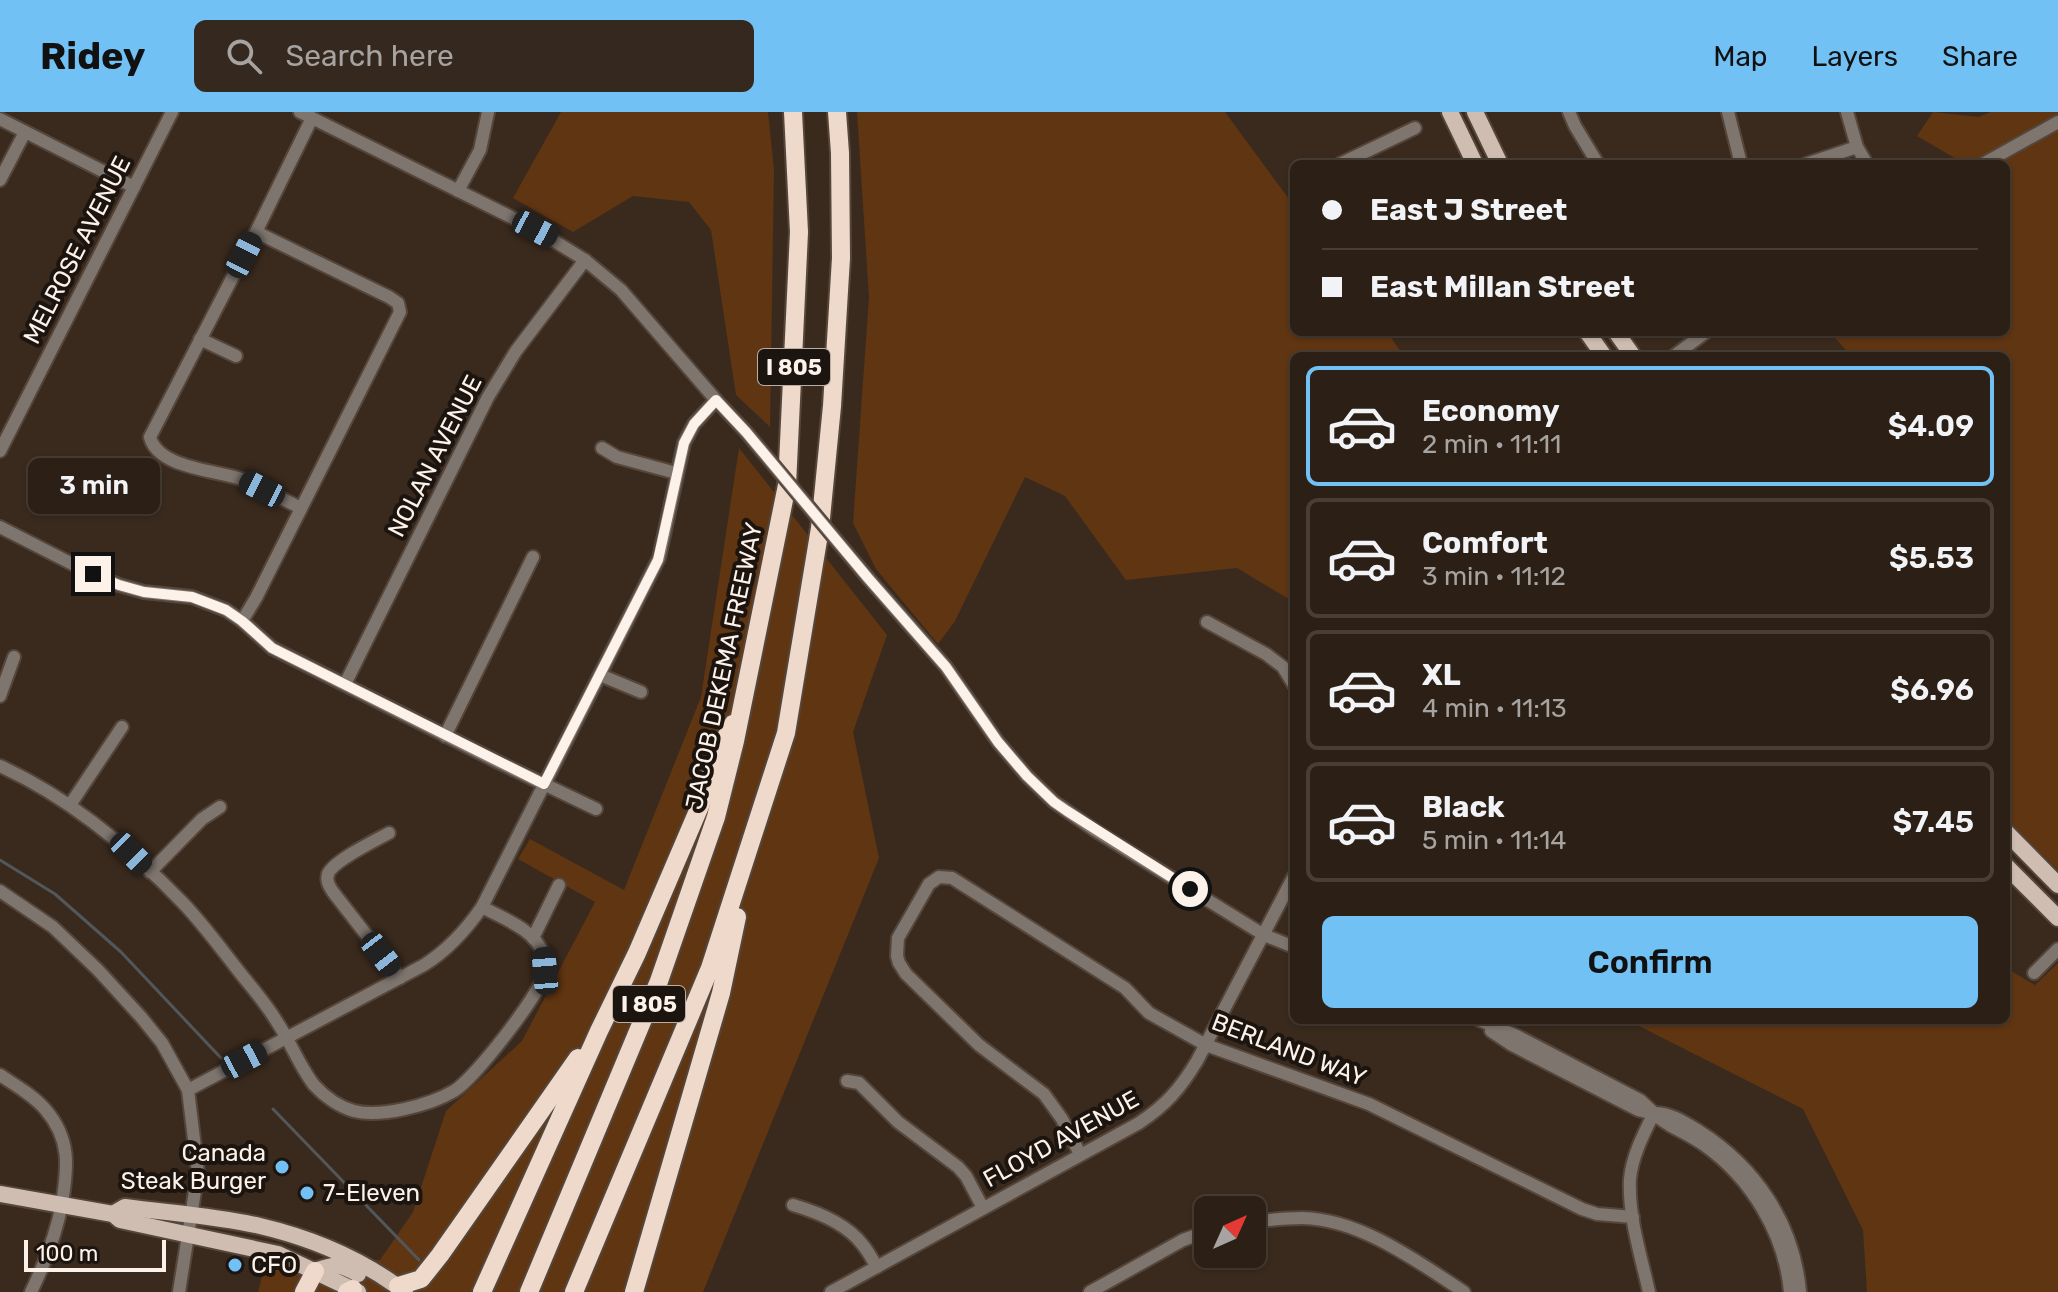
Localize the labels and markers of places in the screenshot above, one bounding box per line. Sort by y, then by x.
place label: Canada Steak Burger [121,1139,266,1195]
marker: Canada Steak Burger [273,1158,291,1176]
place label: 7-Eleven [323,1179,420,1207]
marker: 7-Eleven [298,1184,316,1202]
place label: CFO [251,1251,297,1279]
marker: CFO [226,1256,244,1274]

